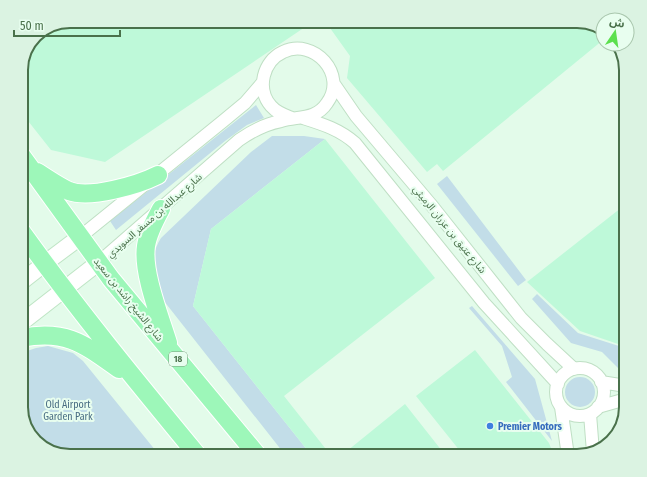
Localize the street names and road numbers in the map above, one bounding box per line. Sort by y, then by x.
street label: شارع عبدالله بن مسفر السويدي [105,171,206,261]
street label: شارع عتيق بن عزران الرميثي [409,183,489,277]
street label: شارع الشيخ راشد بن سعيد [90,256,166,344]
road number: 18 [169,352,187,366]

